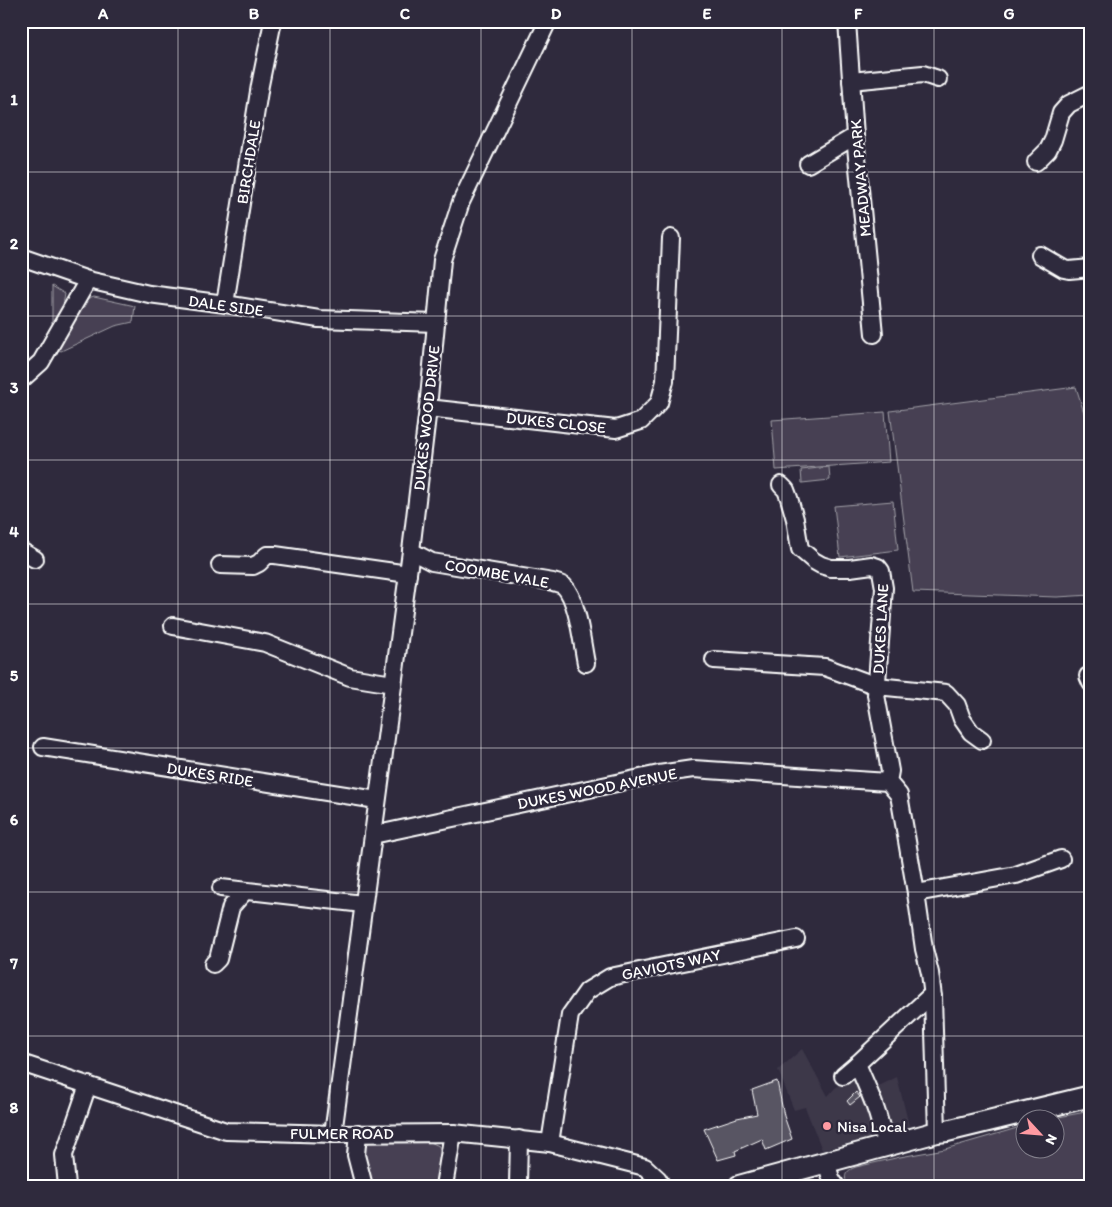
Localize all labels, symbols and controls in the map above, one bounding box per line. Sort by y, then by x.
text: A [97,4,109,23]
text: B [249,4,260,23]
text: C [400,4,411,23]
text: D [551,4,562,23]
text: E [703,4,712,23]
text: F [854,4,863,23]
text: G [1003,4,1015,23]
text: 1 [10,90,18,109]
street label: MEADWAY PARK [846,118,875,237]
street label: BIRCHDALE [232,119,265,205]
text: 2 [10,234,19,253]
street label: DALE SIDE [187,291,265,320]
street label: DUKES WOOD DRIVE [409,344,444,492]
text: 3 [10,378,19,397]
street label: DUKES CLOSE [505,408,607,437]
text: 4 [9,522,19,541]
street label: COOMBE VALE [443,555,551,592]
street label: DUKES LANE [869,583,892,675]
text: 5 [10,666,19,685]
street label: DUKES RIDE [165,758,255,791]
street label: DUKES WOOD AVENUE [516,764,679,813]
text: 6 [10,810,19,829]
street label: GAVIOTS WAY [620,945,722,984]
text: 7 [9,954,18,973]
text: 8 [10,1098,19,1117]
north arrow [1014,1110,1064,1160]
place label: Nisa Local [837,1117,907,1136]
marker: Nisa Local [821,1120,833,1132]
street label: FULMER ROAD [290,1124,394,1143]
text: N [1042,1132,1061,1147]

